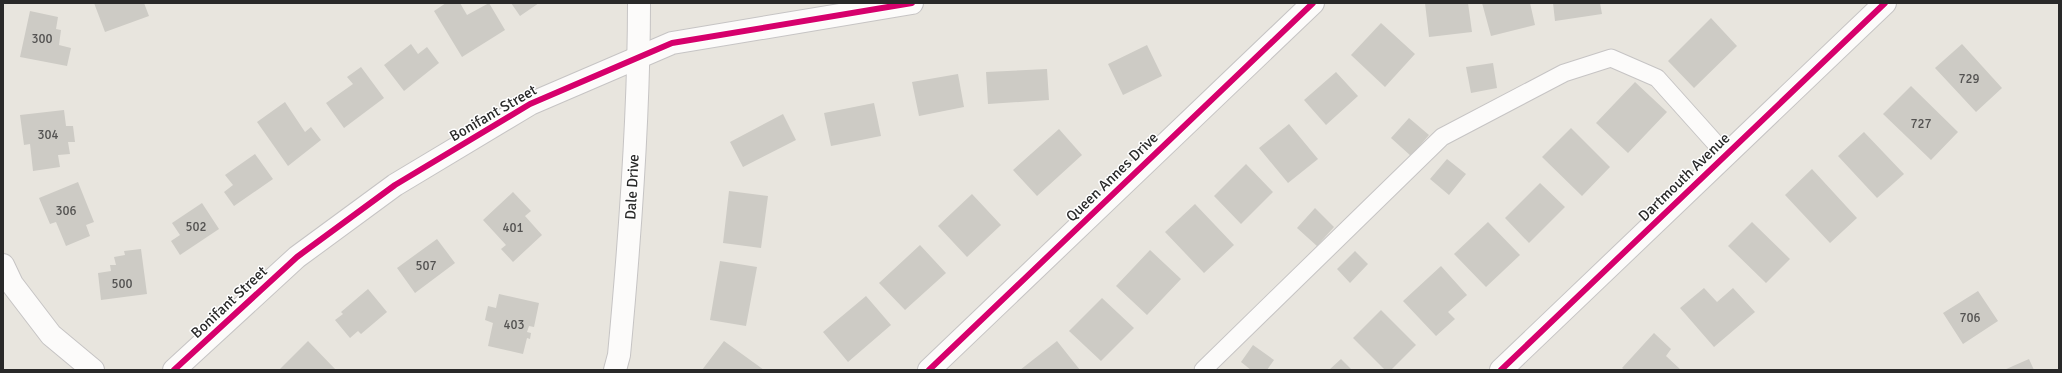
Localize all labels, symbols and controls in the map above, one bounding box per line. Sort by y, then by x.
house number: 300 [31,31,53,47]
house number: 729 [1958,71,1980,87]
street label: Bonifant Street [446,81,540,145]
house number: 727 [1910,116,1932,132]
house number: 304 [37,127,59,143]
street label: Queen Annes Drive [1062,129,1162,225]
street label: Dartmouth Avenue [1635,129,1733,225]
street label: Dale Drive [621,154,643,220]
house number: 306 [55,203,77,219]
house number: 502 [185,219,207,235]
house number: 401 [502,220,524,236]
house number: 507 [415,258,437,274]
street label: Bonifant Street [187,262,271,342]
house number: 500 [111,276,133,292]
house number: 706 [1959,310,1981,326]
house number: 403 [503,317,525,333]

